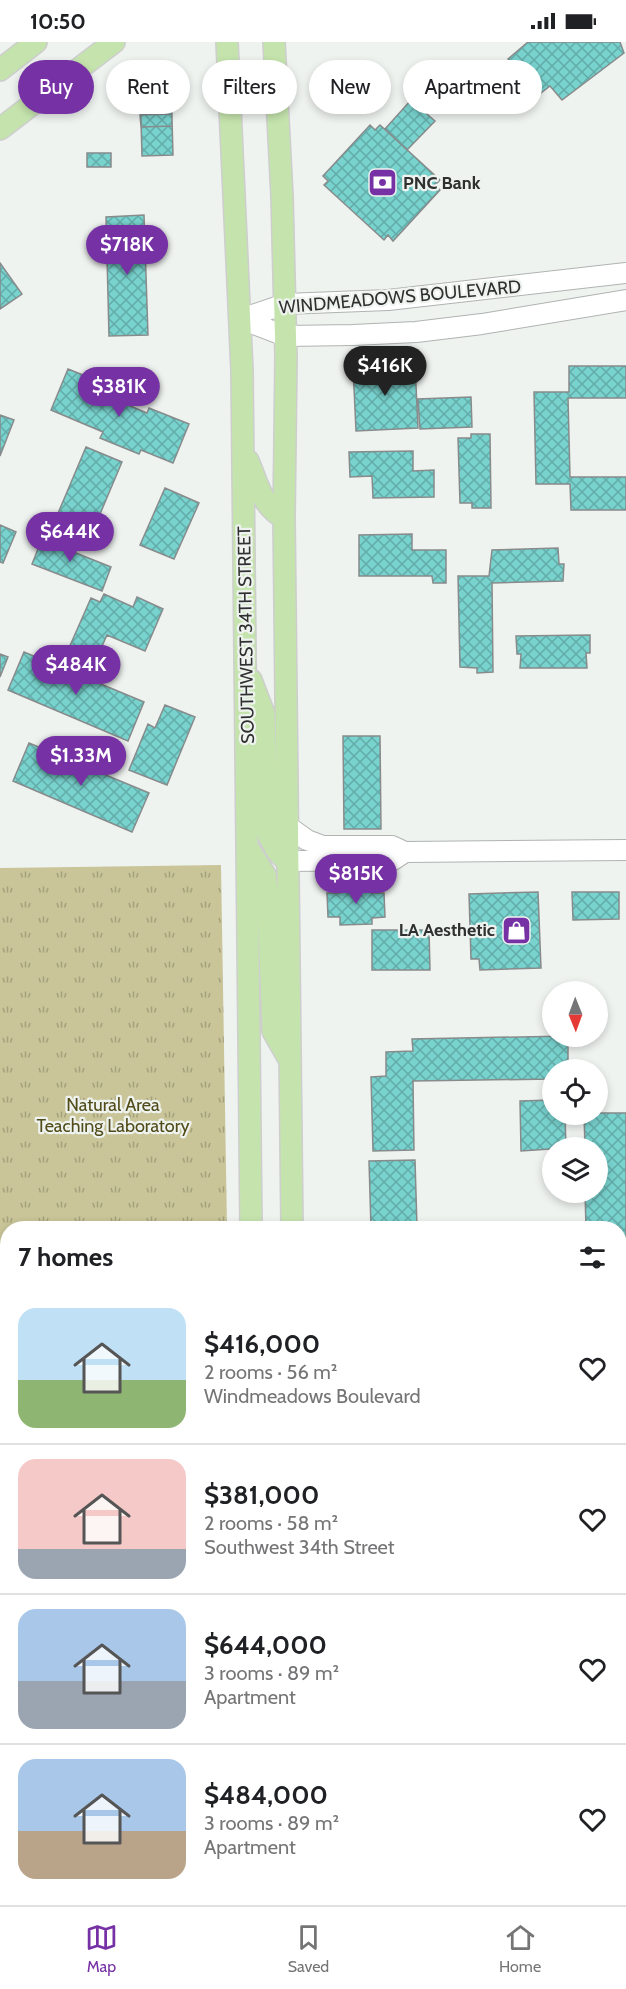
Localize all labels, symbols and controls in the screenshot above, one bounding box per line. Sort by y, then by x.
text: 10:50 [30,8,86,35]
chip: Buy [18,60,94,114]
chip: Rent [106,60,190,114]
chip: Filters [202,60,297,114]
chip: New [309,60,391,114]
chip: Apartment [403,60,542,114]
bank icon: PNC Bank [366,167,398,199]
place label: PNC Bank [403,172,481,194]
pin: $718K [85,225,169,276]
text: $718K [100,232,154,256]
street label: WINDMEADOWS BOULEVARD [278,275,522,319]
pin: $416K [343,346,427,397]
text: $416K [357,353,413,377]
pin: $381K [77,367,161,418]
text: $381K [92,374,146,398]
pin: $644K [28,512,112,563]
text: $644K [40,519,100,543]
street label: SOUTHWEST 34TH STREET [233,526,259,744]
pin: $484K [34,645,118,696]
text: $484K [45,652,107,676]
pin: $1.33M [32,736,130,787]
text: $1.33M [50,743,112,767]
pin: $815K [314,854,398,905]
text: $815K [329,861,383,885]
shop icon: LA Aesthetic [500,914,532,946]
place label: LA Aesthetic [399,919,495,941]
north arrow [542,981,608,1047]
map controls [542,981,608,1203]
button: locate [542,1059,608,1125]
park label: Natural Area Teaching Laboratory [36,1094,190,1137]
button: layers [542,1137,608,1203]
text: 7 homes [18,1241,113,1273]
icon: filters [576,1241,609,1274]
text: $416,000 [204,1328,320,1360]
icon: home [66,1332,138,1404]
icon: heart [576,1352,609,1385]
text: 2 rooms · 56 m² [204,1360,337,1384]
text: Windmeadows Boulevard [204,1384,421,1408]
text: $381,000 [204,1479,319,1511]
icon: home [66,1483,138,1555]
icon: heart [576,1503,609,1536]
text: 2 rooms · 58 m² [204,1511,338,1535]
text: Southwest 34th Street [204,1535,395,1559]
text: $644,000 [204,1629,327,1661]
icon: home [66,1633,138,1705]
icon: heart [576,1653,609,1686]
text: 3 rooms · 89 m² [204,1661,339,1685]
text: Apartment [204,1685,296,1709]
text: $484,000 [204,1779,328,1811]
icon: home [66,1783,138,1855]
icon: heart [576,1803,609,1836]
text: 3 rooms · 89 m² [204,1811,339,1835]
text: Apartment [204,1835,296,1859]
tab: Map [85,1921,118,1976]
tab: Saved [288,1921,329,1976]
tab: Home [499,1921,541,1976]

